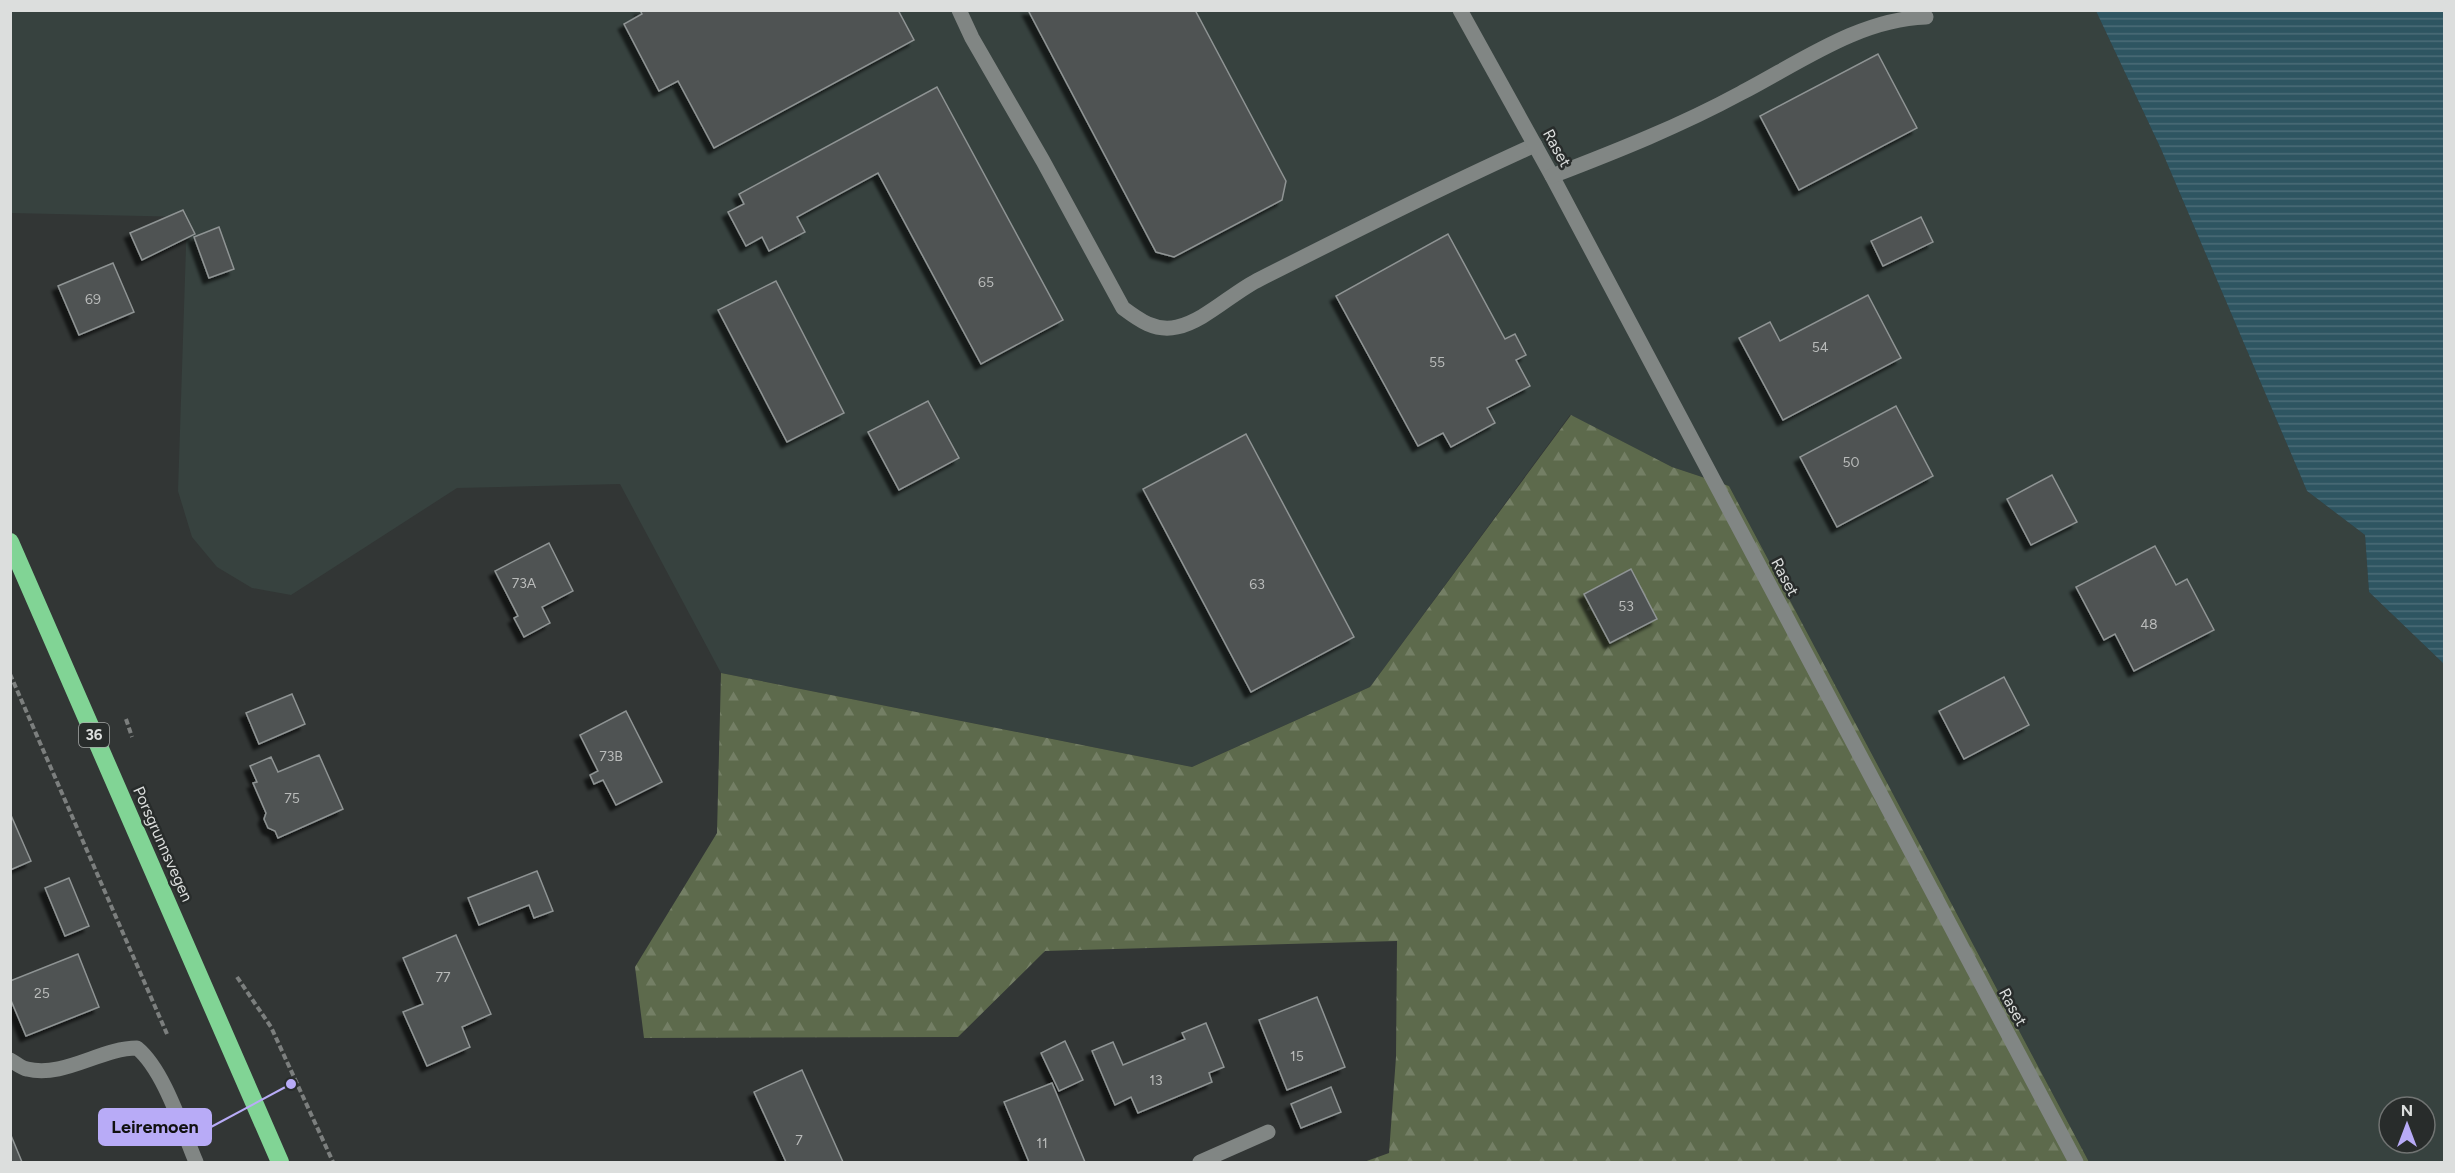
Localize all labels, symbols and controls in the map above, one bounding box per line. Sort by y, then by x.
street label: Raset [1539,126,1575,170]
house number: 65 [978,274,994,291]
house number: 69 [85,291,101,308]
house number: 54 [1812,339,1829,356]
house number: 55 [1429,354,1445,371]
house number: 50 [1842,454,1860,471]
street label: Raset [1767,555,1803,599]
house number: 73A [512,575,537,592]
house number: 63 [1249,576,1265,593]
house number: 53 [1618,598,1634,615]
house number: 48 [2140,616,2158,633]
road number: 36 [79,723,109,747]
house number: 73B [599,748,623,765]
street label: Porsgrunnsvegen [129,783,197,905]
house number: 75 [284,790,300,807]
house number: 77 [435,969,451,986]
house number: 25 [34,985,50,1002]
street label: Raset [1995,985,2031,1029]
house number: 15 [1290,1048,1304,1065]
house number: 13 [1149,1072,1163,1089]
north arrow [2377,1095,2437,1155]
text: N [2401,1101,2413,1120]
callout: Leiremoen [99,1109,211,1145]
text: Leiremoen [111,1116,199,1138]
house number: 7 [795,1132,803,1149]
house number: 11 [1036,1135,1048,1152]

